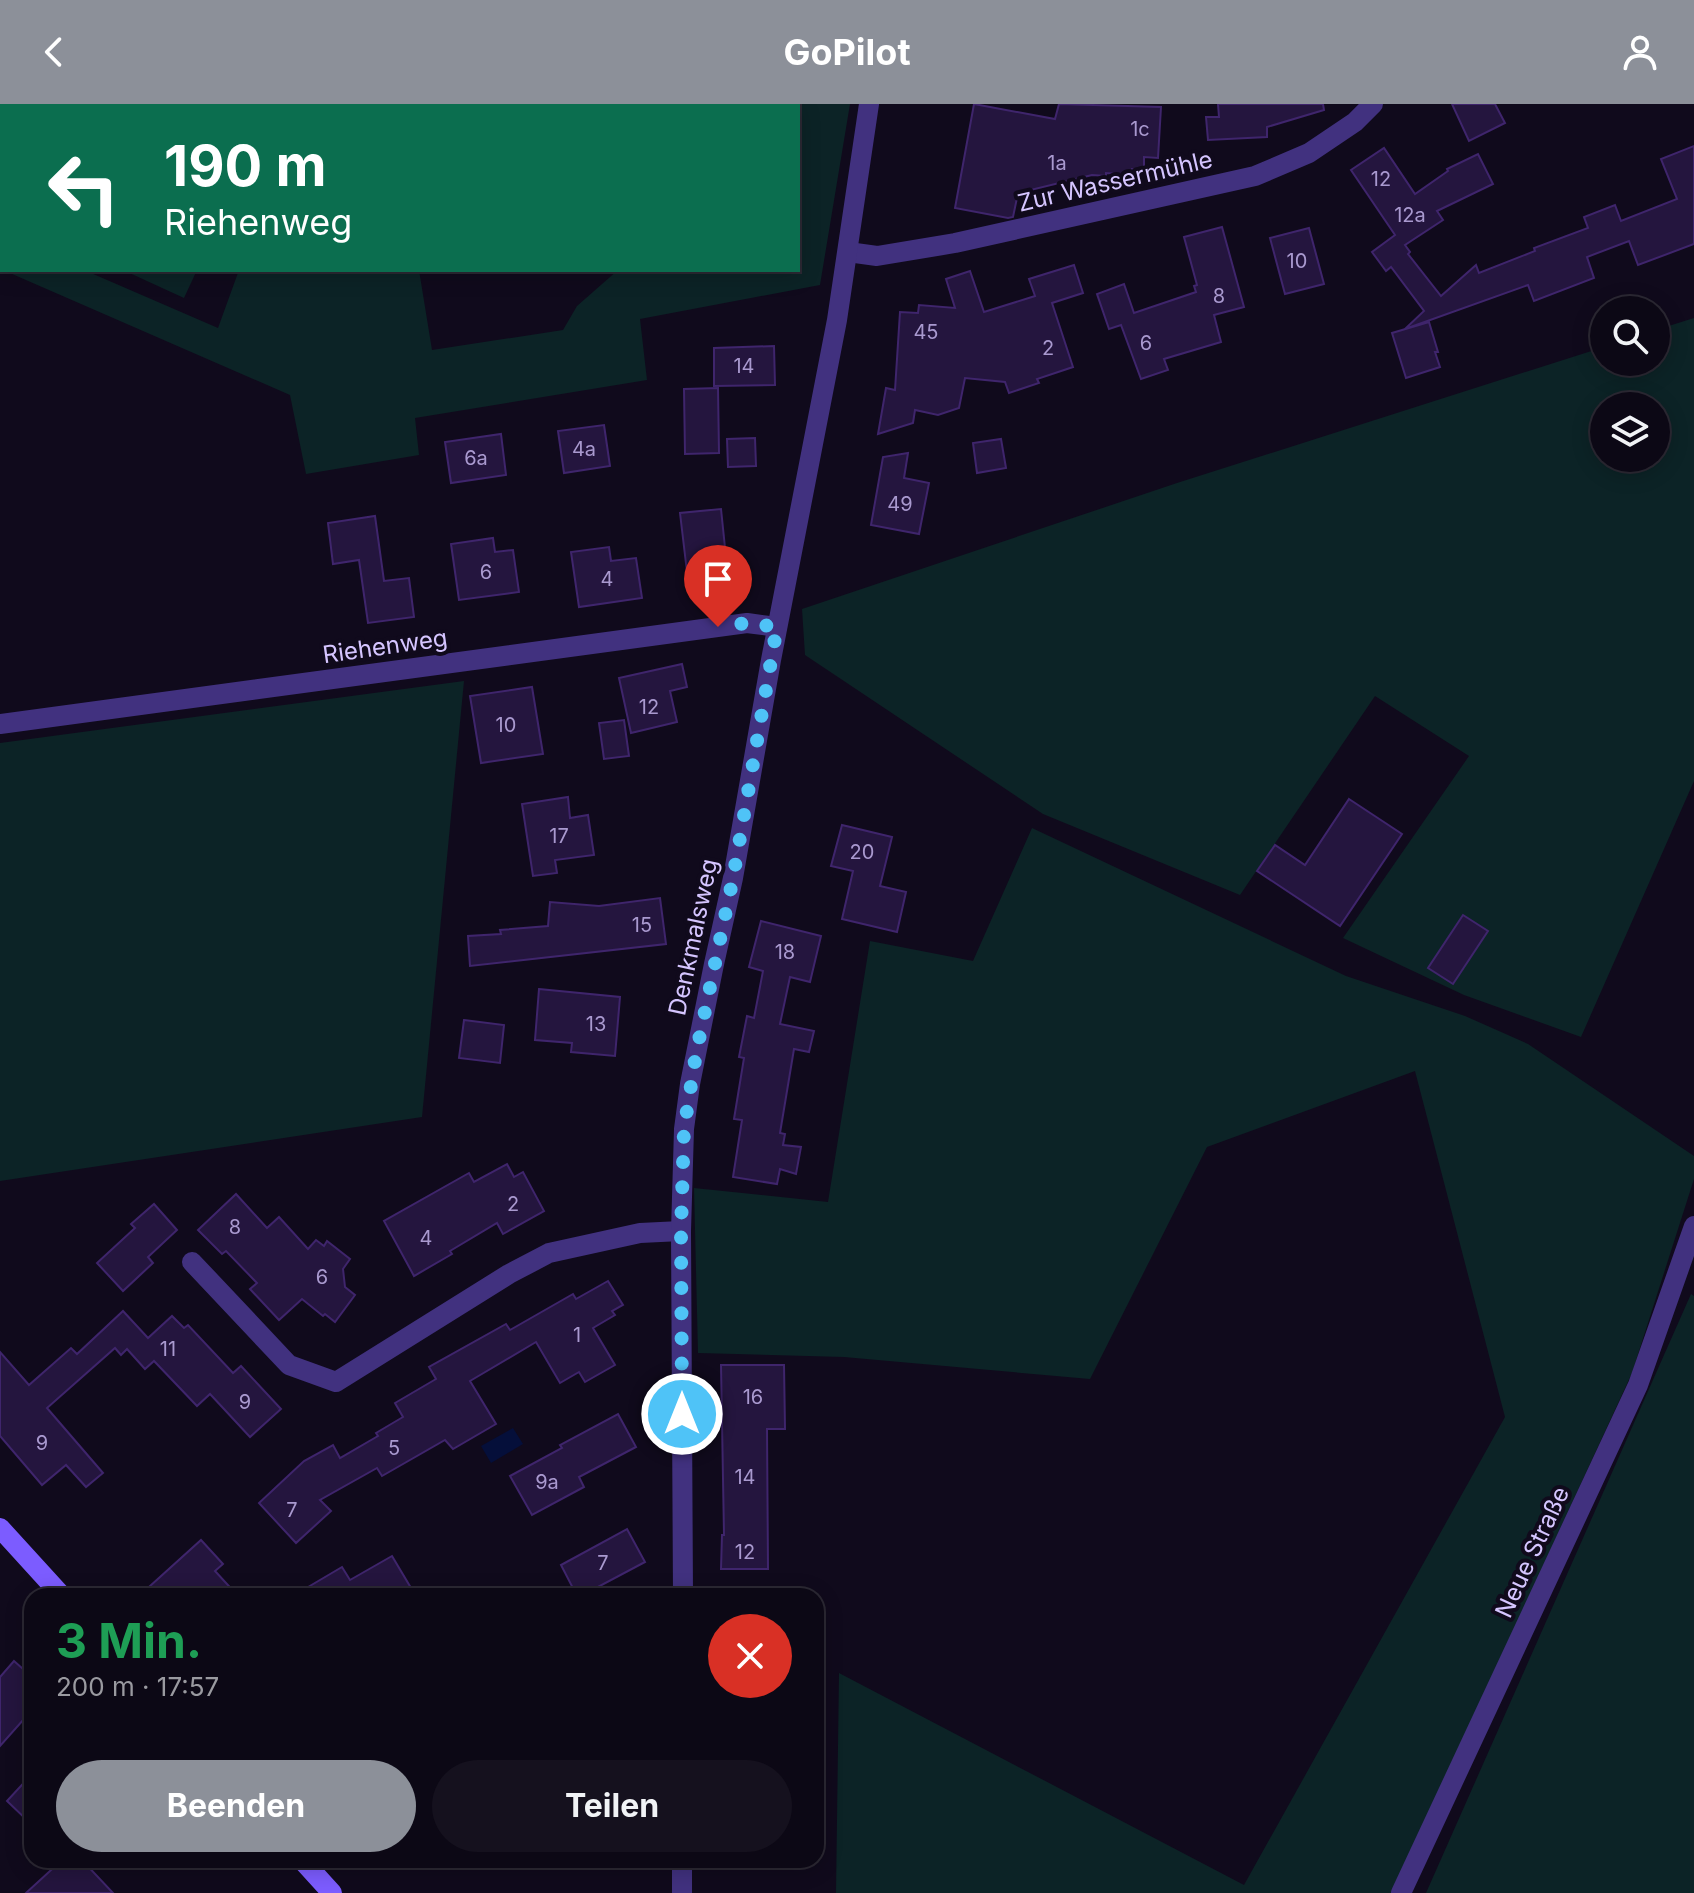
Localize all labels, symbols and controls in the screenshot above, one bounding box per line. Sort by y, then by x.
icon: back [32,30,76,74]
text: GoPilot [783,30,911,74]
icon: person [1618,30,1662,74]
house number: 1c [1130,117,1150,141]
text: 190 m [164,132,327,200]
icon: left [32,136,136,240]
street label: Zur Wassermühle [1015,144,1215,218]
house number: 1a [1047,151,1067,175]
house number: 12 [1371,167,1391,191]
text: Riehenweg [164,200,352,244]
house number: 12a [1394,203,1426,227]
house number: 10 [1287,249,1307,273]
house number: 8 [1213,284,1225,308]
map controls [1590,296,1670,472]
button: search [1590,296,1670,376]
house number: 45 [913,320,939,344]
house number: 6 [1140,331,1152,355]
house number: 2 [1042,336,1054,360]
house number: 14 [733,354,755,378]
button: layers [1590,392,1670,472]
house number: 4a [572,437,596,461]
house number: 6a [464,446,488,470]
house number: 49 [887,492,913,516]
pin [684,545,752,627]
icon: arrive [696,557,740,601]
house number: 6 [480,560,492,584]
house number: 4 [601,567,613,591]
street label: Riehenweg [321,623,449,669]
house number: 12 [639,695,659,719]
house number: 10 [496,713,516,737]
house number: 17 [549,824,569,848]
house number: 20 [850,840,874,864]
street label: Denkmalsweg [662,856,724,1018]
house number: 15 [632,913,652,937]
house number: 18 [775,940,795,964]
house number: 13 [586,1012,606,1036]
house number: 2 [507,1192,519,1216]
house number: 8 [229,1215,241,1239]
house number: 4 [420,1226,432,1250]
house number: 6 [316,1265,328,1289]
house number: 1 [573,1323,581,1347]
house number: 11 [160,1337,176,1361]
position arrow [640,1372,724,1456]
house number: 16 [743,1385,763,1409]
house number: 9 [239,1390,251,1414]
house number: 9 [36,1431,48,1455]
house number: 5 [388,1436,400,1460]
house number: 14 [734,1465,756,1489]
house number: 9a [535,1470,559,1494]
street label: Neue Straße [1489,1482,1575,1622]
house number: 7 [286,1498,298,1522]
house number: 12 [735,1540,755,1564]
house number: 7 [597,1551,609,1575]
text: 3 Min. [56,1611,202,1670]
button: close [708,1614,792,1698]
text: 200 m · 17:57 [56,1671,219,1702]
button: Beenden [56,1760,416,1852]
button: Teilen [432,1760,792,1852]

